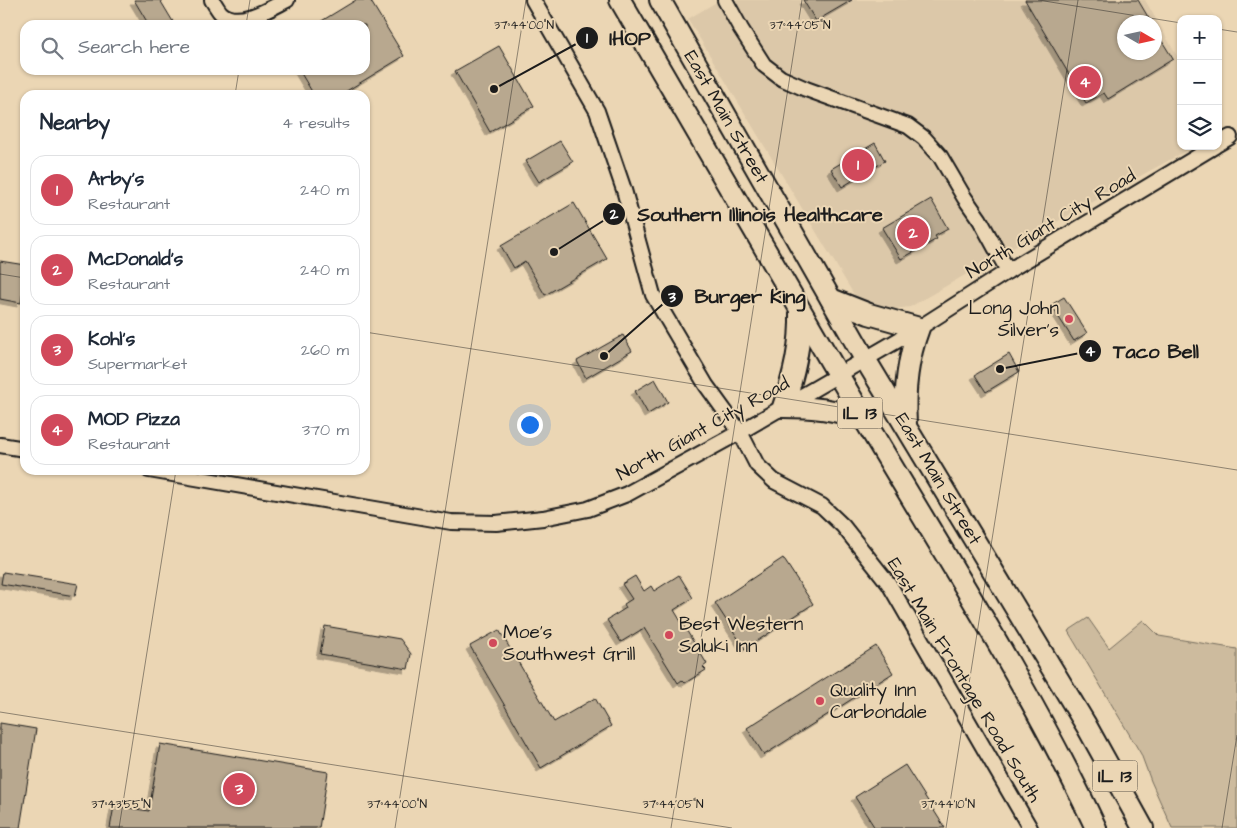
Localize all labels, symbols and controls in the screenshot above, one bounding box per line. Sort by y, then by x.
north arrow [1117,15,1162,60]
map controls [1177,15,1222,150]
button: + [1177,15,1222,60]
text: 37°44'00"N [494,17,554,34]
text: 37°44'05"N [770,17,831,34]
search box [20,20,370,75]
callout: IHOP [574,21,661,56]
text: IHOP [609,25,651,53]
text: 1 [586,28,588,49]
icon: search [38,34,66,62]
text: Search here [78,34,190,61]
street label: East Main Street [677,45,775,189]
button: − [1177,60,1222,105]
pin: 4 [1069,63,1101,101]
button: layers [1177,105,1222,150]
text: Nearby [40,108,110,137]
text: 4 results [282,112,350,134]
pin: 1 [842,146,874,184]
street label: North Giant City Road [961,162,1142,286]
text: Arby's [88,166,144,193]
text: 1 [56,179,58,201]
text: 240 m [300,179,349,201]
text: Restaurant [88,193,170,215]
callout: Southern Illinois Healthcare [602,196,893,231]
text: Southern Illinois Healthcare [636,201,883,229]
text: 2 [609,204,619,225]
pin: 2 [897,214,929,252]
text: McDonald's [88,246,183,273]
text: 2 [52,259,62,281]
text: 240 m [300,259,349,281]
text: Restaurant [88,273,170,295]
callout: Burger King [659,279,816,314]
text: Burger King [694,283,806,312]
text: 3 [667,287,676,308]
place label: Long John Silver's [969,295,1059,344]
marker: Long John Silver's [1063,313,1075,325]
text: Kohl's [88,326,135,353]
callout: Taco Bell [1078,334,1209,369]
text: Taco Bell [1112,338,1199,366]
text: 3 [53,339,61,361]
text: 260 m [301,339,349,361]
text: 4 [1085,341,1096,362]
text: Supermarket [88,353,187,375]
street label: North Giant City Road [612,370,795,489]
road number: IL 13 [838,398,882,428]
text: MOD Pizza [88,406,180,433]
street label: East Main Street [888,408,988,550]
your location [517,412,543,438]
text: 4 [52,419,62,441]
text: 370 m [302,419,349,441]
text: Restaurant [88,433,170,455]
street label: East Main Frontage Road South [879,553,1048,808]
place label: Best Western Saluki Inn [679,611,803,660]
place label: Moe's Southwest Grill [503,619,636,668]
marker: Best Western Saluki Inn [663,629,675,641]
marker: Moe's Southwest Grill [487,637,499,649]
place label: Quality Inn Carbondale [830,677,927,726]
marker: Quality Inn Carbondale [814,695,826,707]
road number: IL 13 [1092,760,1138,791]
pin: 3 [223,770,255,808]
text: 37°43'55"N [91,796,151,813]
text: 37°44'00"N [367,796,427,813]
text: 37°44'05"N [643,796,704,813]
text: 37°44'10"N [921,796,975,813]

